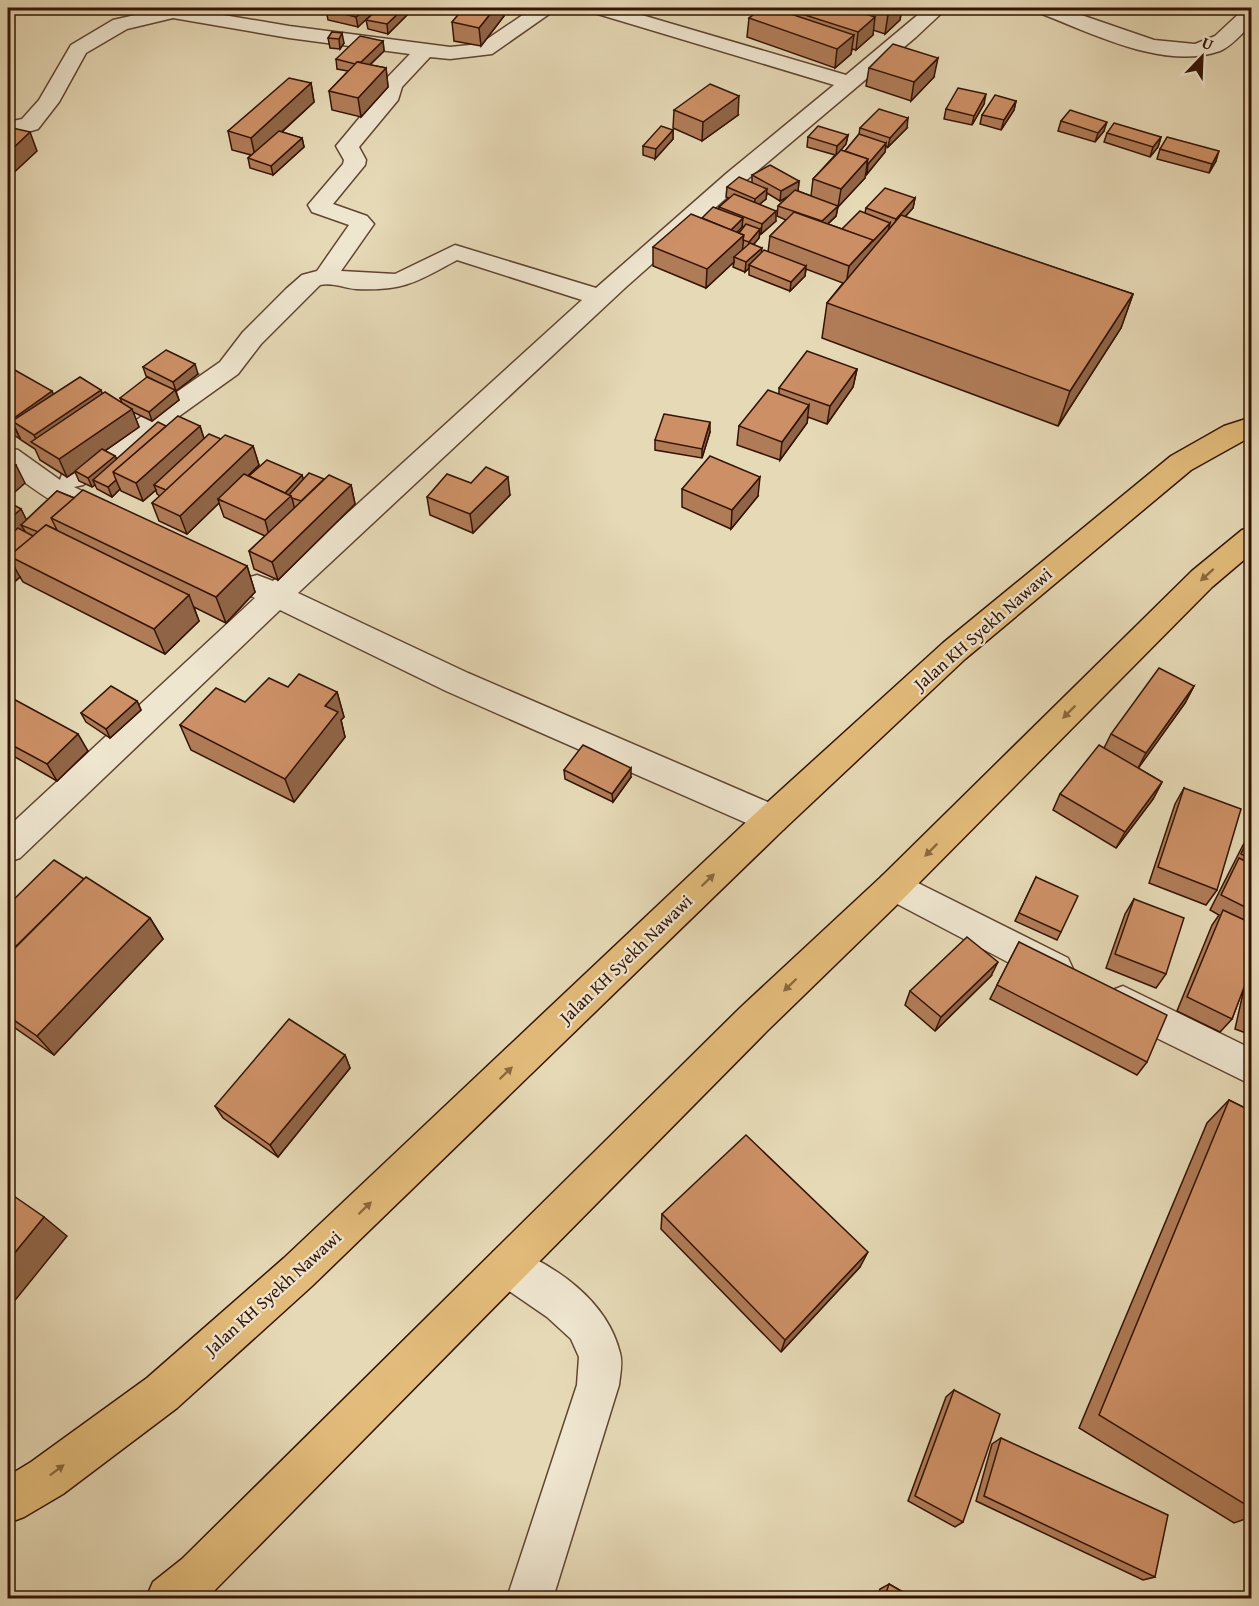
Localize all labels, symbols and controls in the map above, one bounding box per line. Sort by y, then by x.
north arrow [1172,27,1232,87]
text: U [1198,30,1218,56]
street label: Jalan KH Syekh Nawawi [906,561,1058,698]
one-way arrow [1200,568,1215,581]
one-way arrow [1062,705,1076,719]
one-way arrow [923,843,938,857]
one-way arrow [700,874,714,888]
street label: Jalan KH Syekh Nawawi [552,888,698,1031]
one-way arrow [783,978,798,991]
one-way arrow [498,1067,513,1080]
one-way arrow [358,1201,373,1215]
street label: Jalan KH Syekh Nawawi [197,1224,347,1363]
one-way arrow [50,1465,65,1477]

